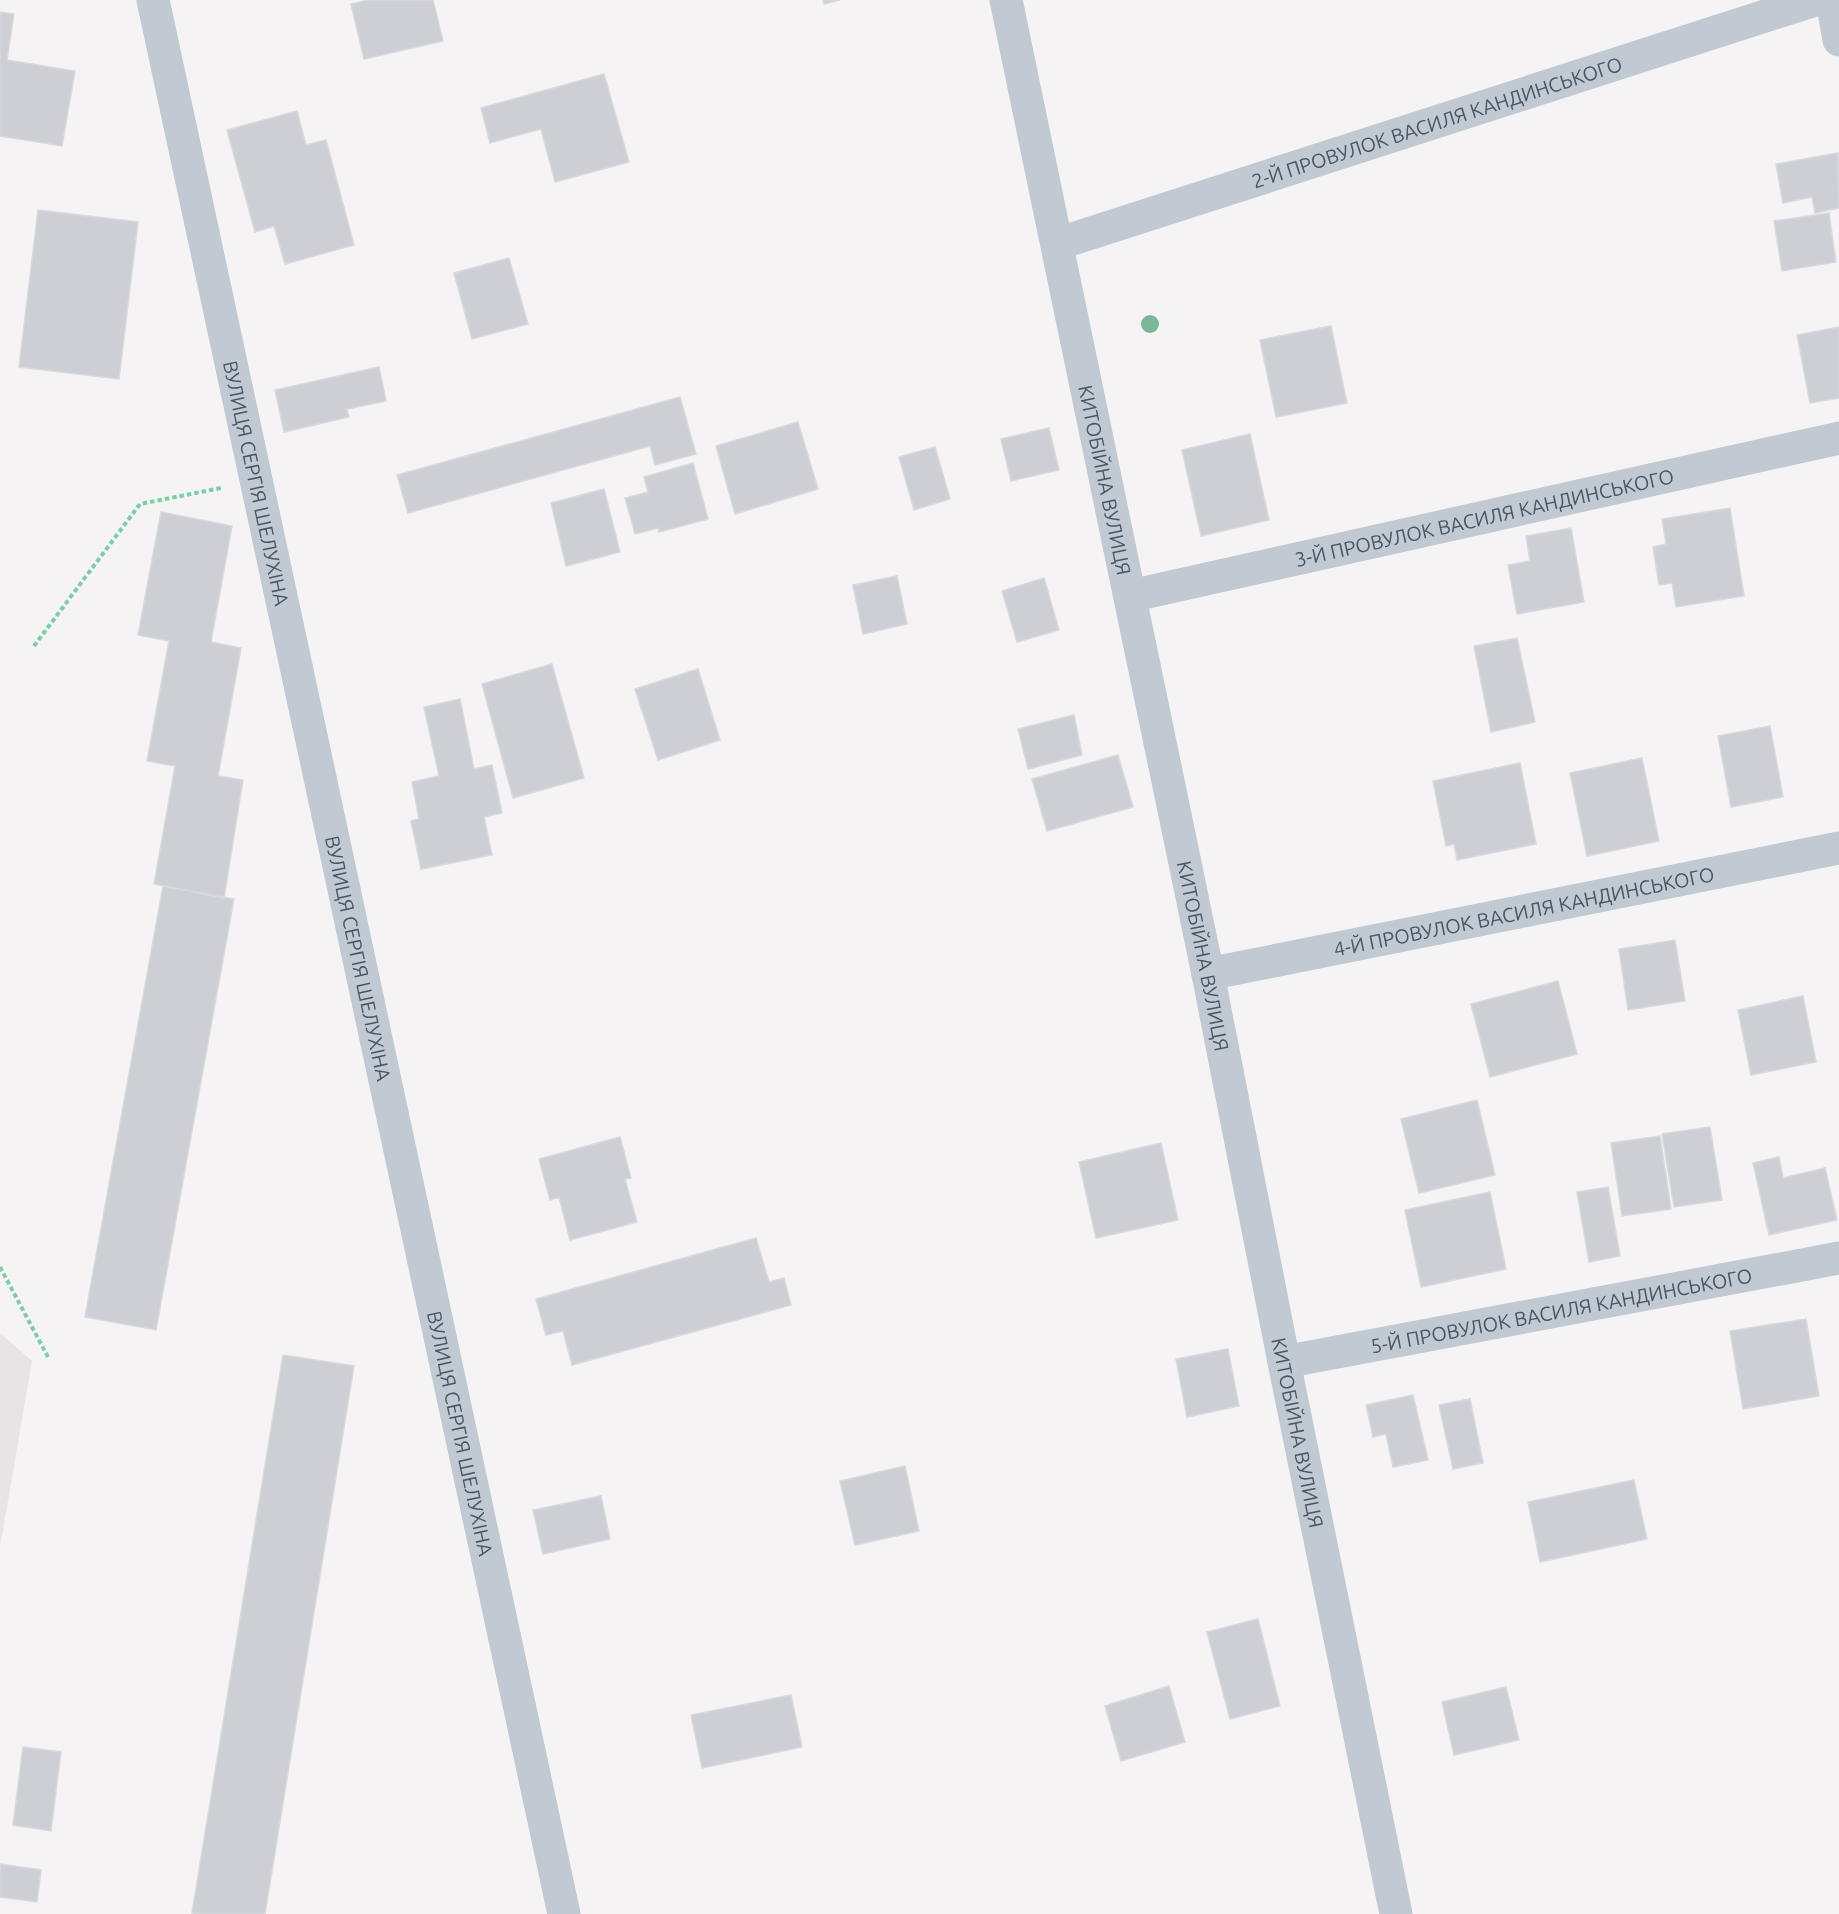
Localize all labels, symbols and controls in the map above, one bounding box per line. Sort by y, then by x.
street label: 2-Й ПРОВУЛОК ВАСИЛЯ КАНДИНСЬКОГО [1249,51,1625,192]
street label: ВУЛИЦЯ СЕРГІЯ ШЕЛУХІНА [219,358,294,608]
street label: КИТОБІЙНА ВУЛИЦЯ [1075,383,1136,577]
street label: 3-Й ПРОВУЛОК ВАСИЛЯ КАНДИНСЬКОГО [1293,464,1676,570]
street label: ВУЛИЦЯ СЕРГІЯ ШЕЛУХІНА [321,833,396,1083]
street label: КИТОБІЙНА ВУЛИЦЯ [1173,859,1234,1053]
street label: 4-Й ПРОВУЛОК ВАСИЛЯ КАНДИНСЬКОГО [1331,862,1716,960]
street label: 5-Й ПРОВУЛОК ВАСИЛЯ КАНДИНСЬКОГО [1369,1263,1754,1357]
street label: ВУЛИЦЯ СЕРГІЯ ШЕЛУХІНА [423,1309,498,1558]
street label: КИТОБІЙНА ВУЛИЦЯ [1268,1335,1329,1530]

